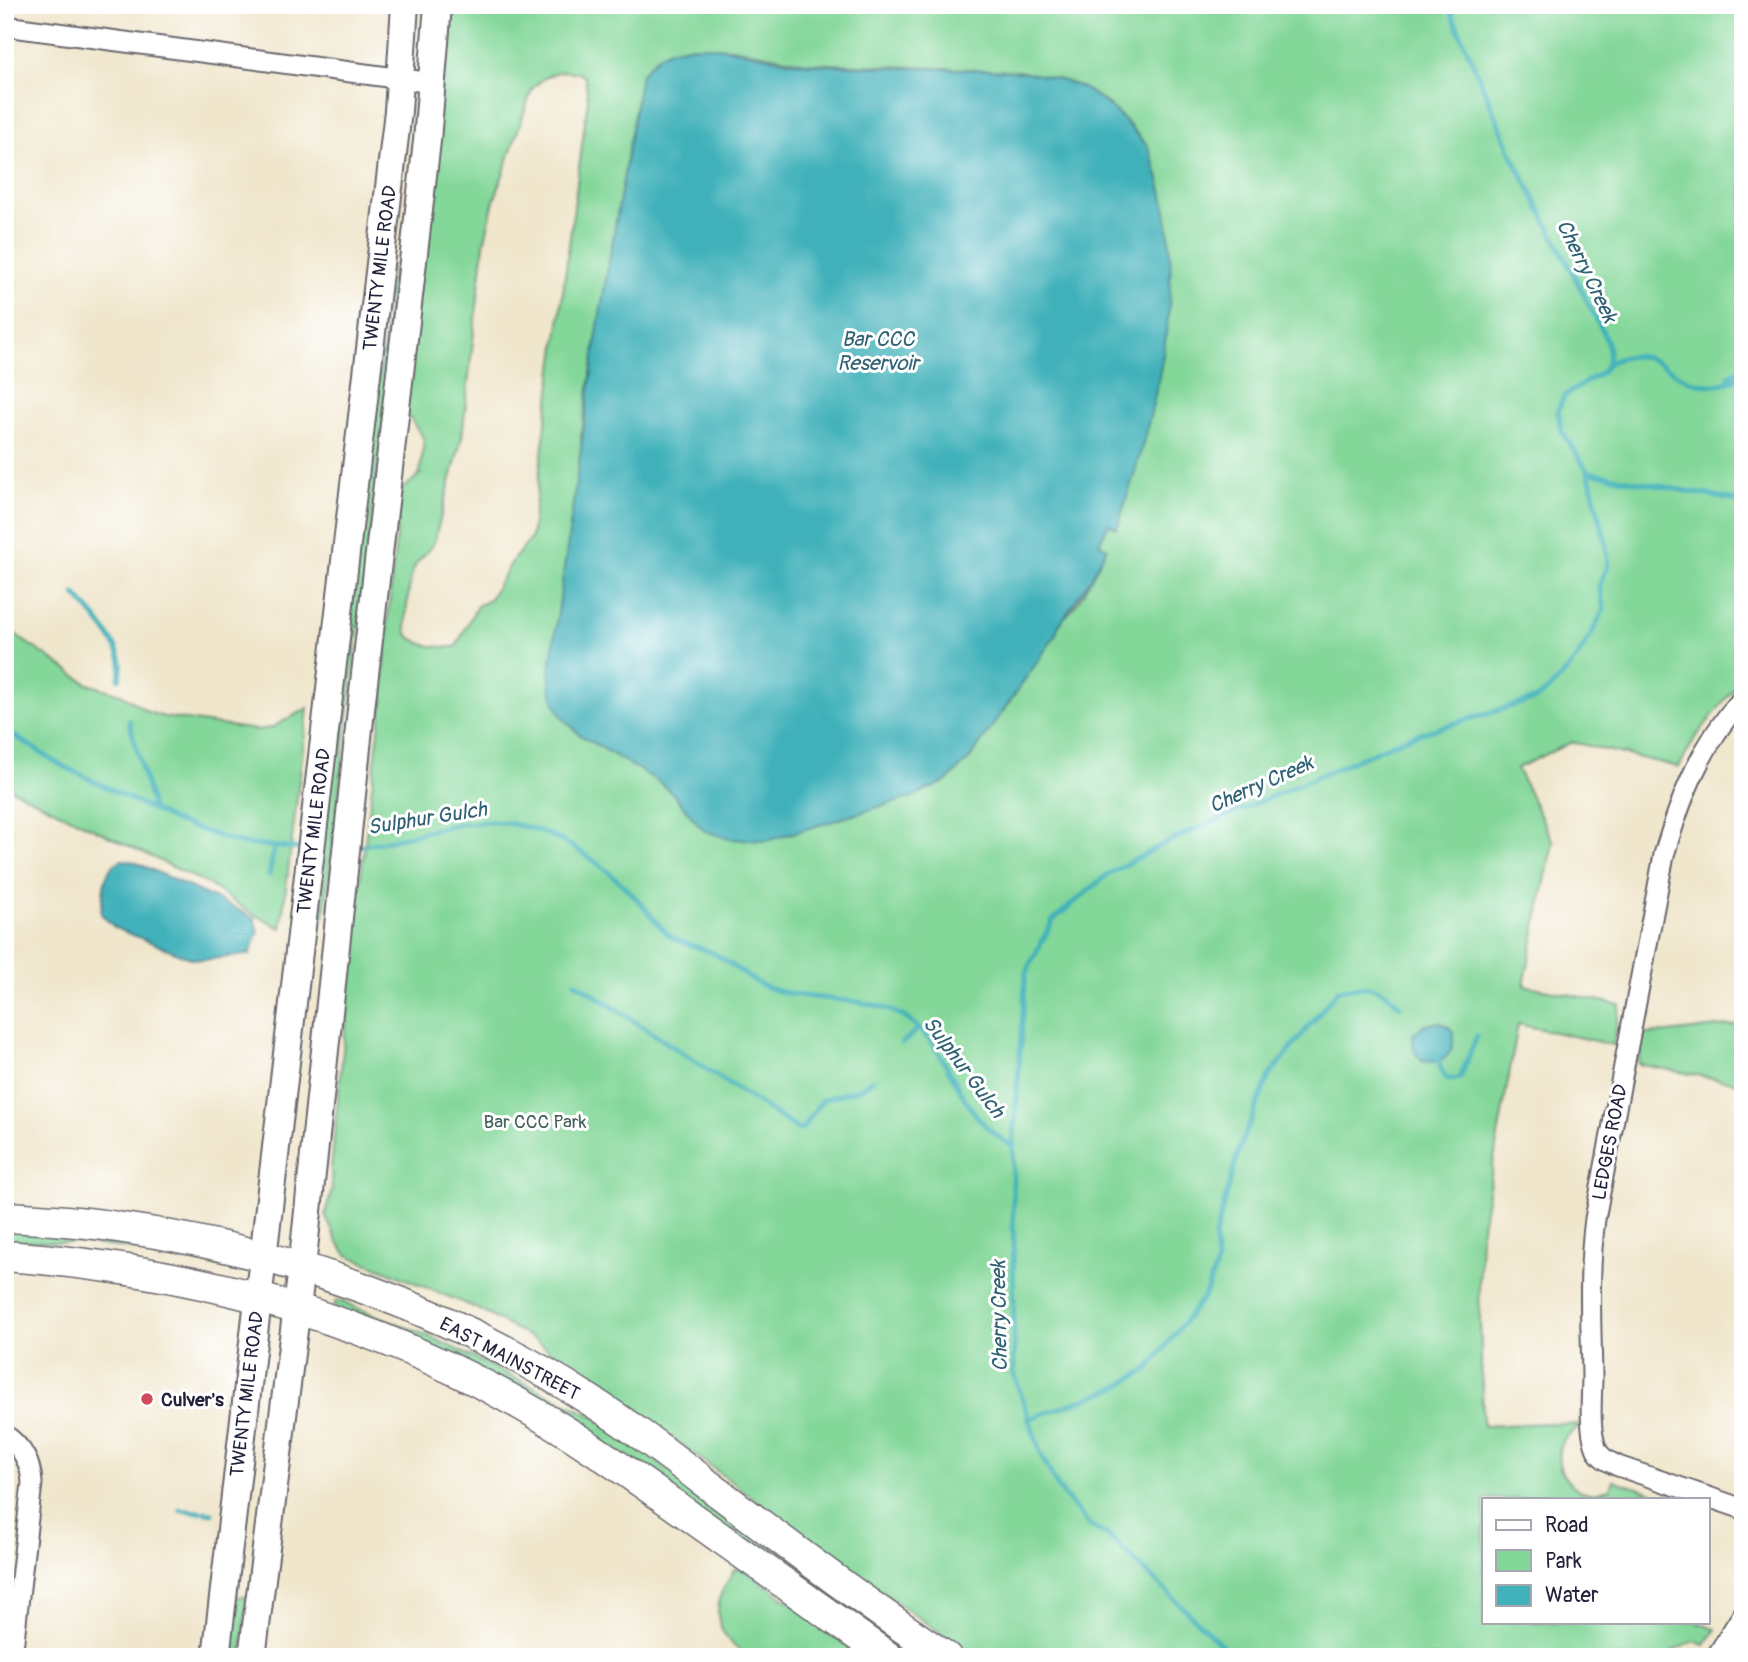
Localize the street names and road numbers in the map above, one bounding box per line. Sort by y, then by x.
street label: TWENTY MILE ROAD [358,184,402,352]
street label: TWENTY MILE ROAD [292,747,336,915]
street label: LEDGES ROAD [1587,1082,1633,1202]
street label: TWENTY MILE ROAD [225,1310,269,1478]
street label: EAST MAINSTREET [435,1312,584,1406]

